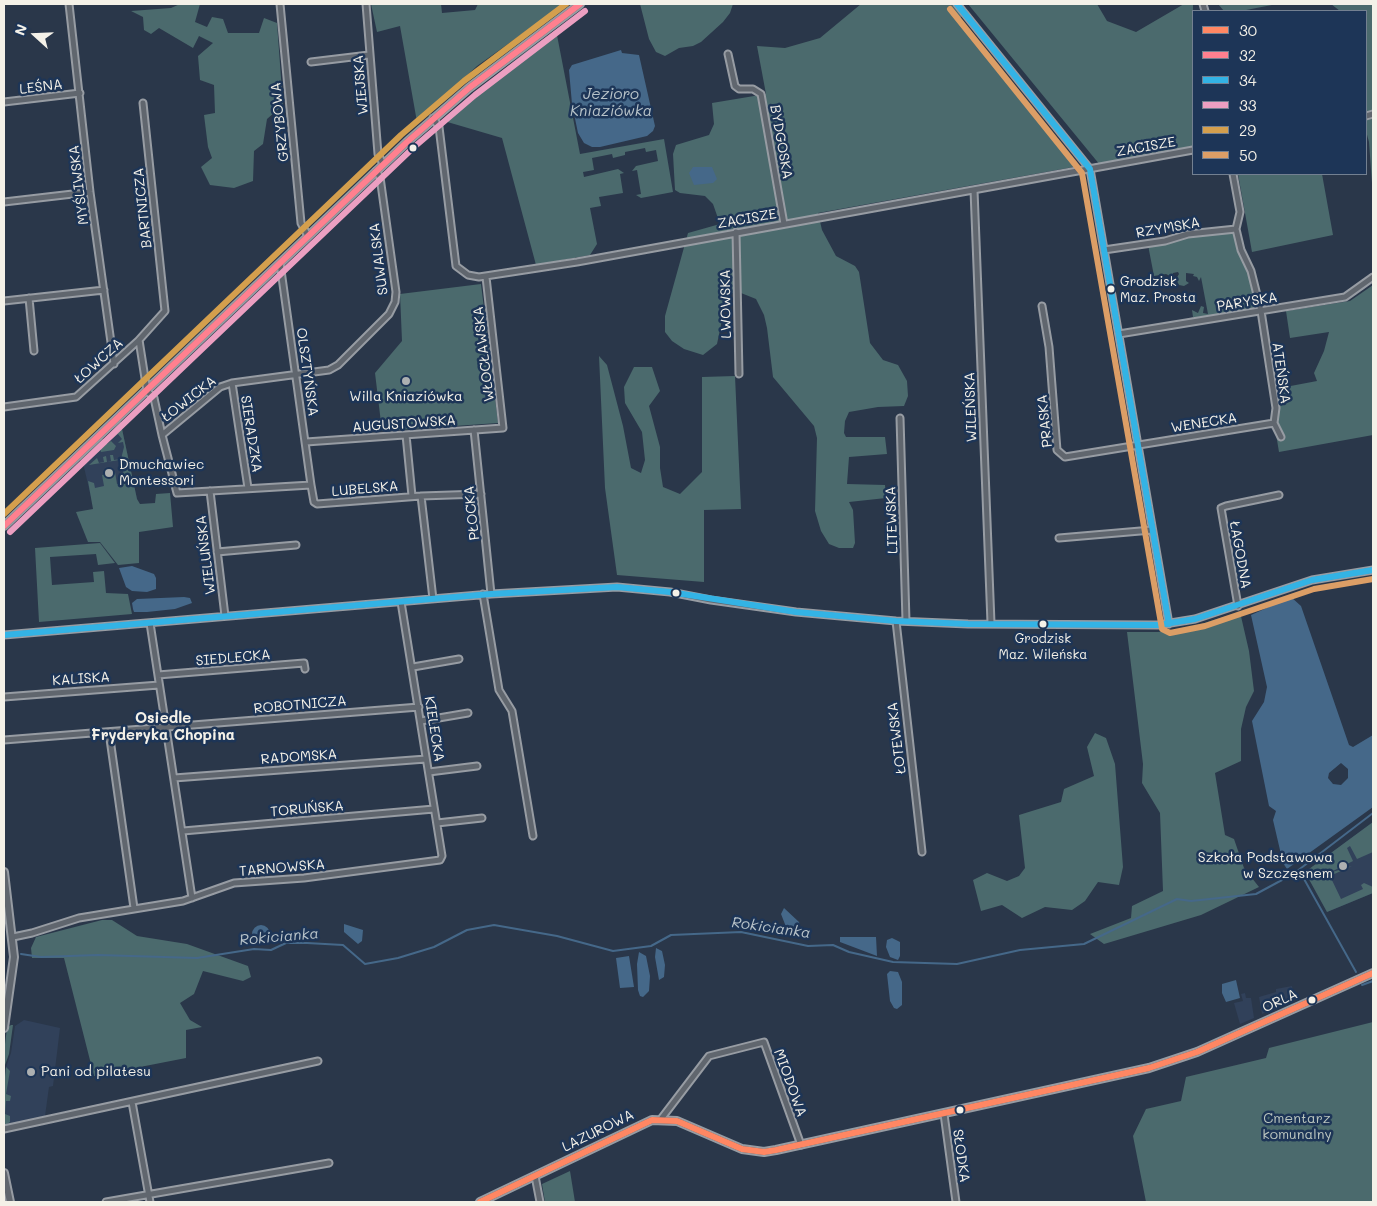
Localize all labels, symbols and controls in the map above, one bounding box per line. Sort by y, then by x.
north arrow [10,10,60,60]
legend [1192,10,1367,175]
text: 30 [1239,20,1257,40]
text: N [10,21,31,38]
text: 32 [1239,45,1256,65]
street label: WIEJSKA [350,54,372,116]
text: 34 [1239,70,1257,90]
street label: LEŚNA [18,76,64,98]
street label: GRZYBOWA [267,81,293,163]
water label: Jezioro Kniaziówka [570,85,652,120]
text: 33 [1239,95,1257,115]
street label: BYDGOSKA [766,104,796,180]
text: 29 [1239,120,1256,140]
street label: ZACISZE [1115,134,1177,160]
unlabelled marker [408,143,418,153]
street label: MYŚLIWSKA [66,144,92,226]
text: 50 [1239,145,1257,165]
street label: BARTNICZA [130,167,156,249]
street label: ZACISZE [716,206,778,232]
street label: RZYMSKA [1135,214,1201,242]
street label: SUWALSKA [366,222,392,296]
street label: LWOWSKA [717,269,735,339]
place label: Grodzisk Maz. Prosta [1120,274,1196,305]
marker: Grodzisk Maz. Prosta [1106,284,1116,294]
street label: PARYSKA [1215,289,1279,315]
street label: WŁOCŁAWSKA [470,305,498,403]
street label: OLSZTYŃSKA [292,327,322,417]
street label: ŁOWCZA [71,335,127,387]
street label: ATEŃSKA [1268,341,1294,405]
street label: ŁOWICKA [158,372,220,426]
street label: WILEŃSKA [961,372,981,442]
marker: Willa Kniaziówka [400,375,412,387]
place label: Willa Kniaziówka [349,389,463,405]
street label: SIERADZKA [237,394,265,474]
street label: PRASKA [1034,394,1056,448]
street label: WENECKA [1170,409,1238,437]
street label: AUGUSTOWSKA [352,412,456,436]
place label: Dmuchawiec Montessori [119,457,204,490]
marker: Dmuchawiec Montessori [103,467,115,479]
street label: LUBELSKA [331,478,399,500]
street label: PŁOCKA [461,485,483,541]
street label: LITEWSKA [882,486,902,554]
street label: WIELUŃSKA [193,514,219,596]
street label: ŁAGODNA [1226,520,1254,590]
unlabelled marker [671,588,681,598]
marker: Grodzisk Maz. Wileńska [1038,619,1048,629]
place label: Grodzisk Maz. Wileńska [999,631,1087,662]
street label: SIEDLECKA [195,646,271,670]
street label: KALISKA [52,669,110,689]
street label: ROBOTNICZA [253,693,347,717]
street label: KIELECKA [421,695,447,763]
street label: ŁOTEWSKA [884,701,910,775]
district label: Osiedle Fryderyka Chopina [91,709,235,744]
street label: RADOMSKA [260,746,338,768]
street label: TORUŃSKA [270,797,344,821]
place label: Szkoła Podstawowa w Szczęsnem [1198,850,1333,882]
street label: TARNOWSKA [238,856,326,880]
marker: Szkoła Podstawowa w Szczęsnem [1337,860,1349,872]
water label: Rokicianka [730,914,812,942]
water label: Rokicianka [239,925,319,949]
street label: ORLA [1260,986,1300,1016]
unlabelled marker [1307,995,1317,1005]
street label: MIODOWA [770,1047,810,1119]
place label: Pani od pilatesu [41,1064,151,1080]
marker: Pani od pilatesu [25,1066,37,1078]
unlabelled marker [955,1105,965,1115]
street label: LAZUROWA [559,1106,637,1156]
park label: Cmentarz komunalny [1262,1111,1332,1144]
street label: SŁODKA [949,1128,973,1184]

